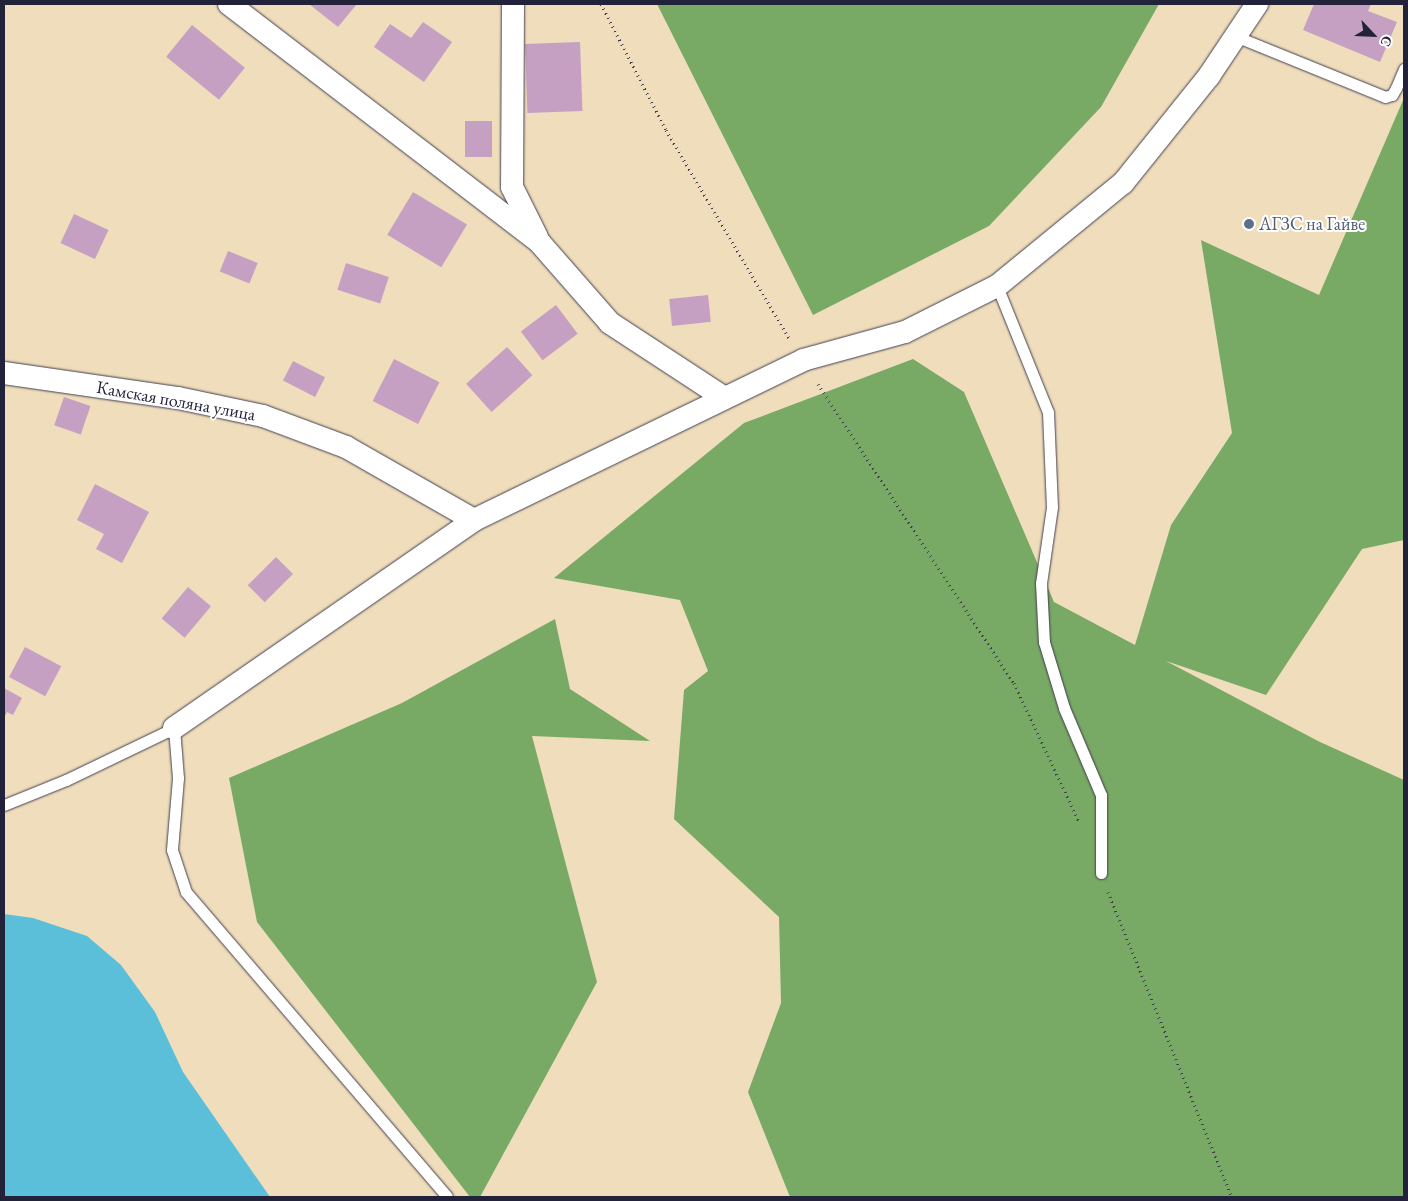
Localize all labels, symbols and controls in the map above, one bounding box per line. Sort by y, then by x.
north arrow [1348,10,1398,60]
text: С [1376,33,1397,50]
place label: АГЗС на Гайве [1259,213,1365,235]
marker: АГЗС на Гайве [1243,218,1255,230]
street label: Камская поляна улица [95,376,257,426]

